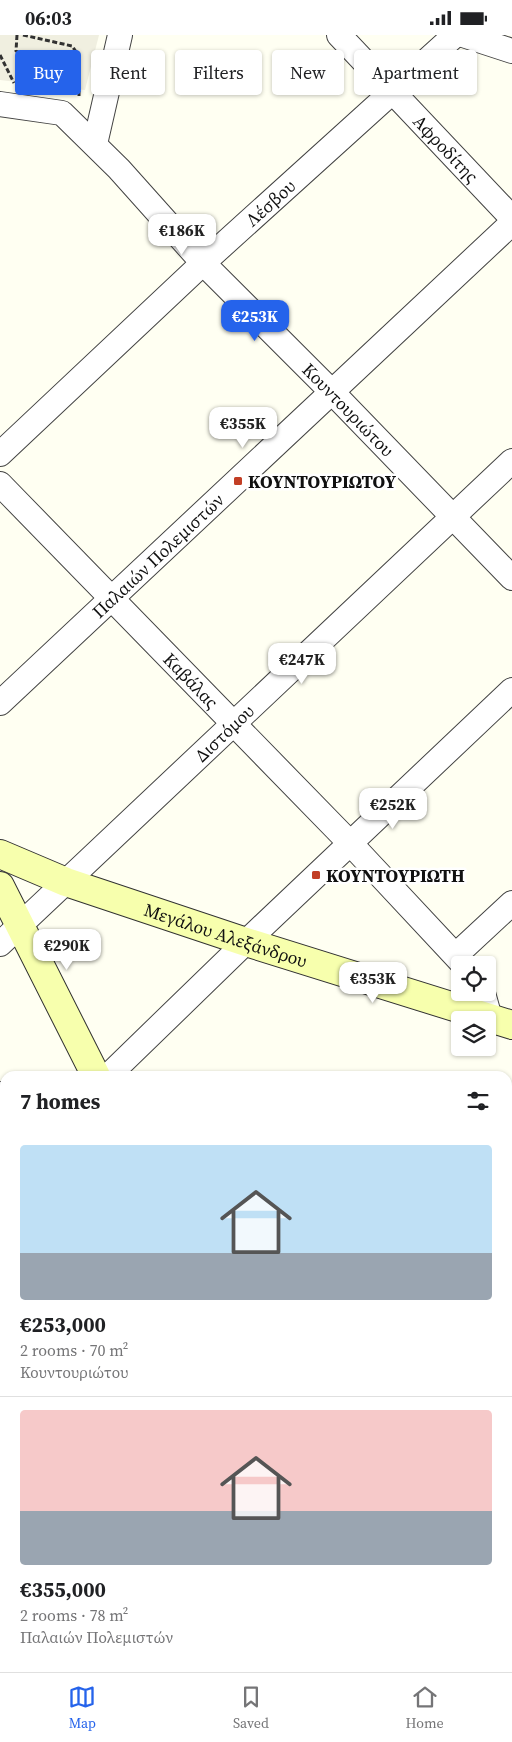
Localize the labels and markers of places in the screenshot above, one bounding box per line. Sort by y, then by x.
pin: €186K [147,213,217,256]
pin: €253K [220,299,290,342]
pin: €355K [208,407,278,449]
place label: ΚΟΥΝΤΟΥΡΙΩΤΟΥ [248,469,397,494]
marker: ΚΟΥΝΤΟΥΡΙΩΤΟΥ [232,475,244,487]
pin: €247K [267,643,337,685]
pin: €252K [358,787,428,830]
place label: ΚΟΥΝΤΟΥΡΙΩΤΗ [326,863,465,888]
marker: ΚΟΥΝΤΟΥΡΙΩΤΗ [310,869,322,881]
pin: €290K [32,929,102,971]
pin: €353K [338,961,408,1004]

